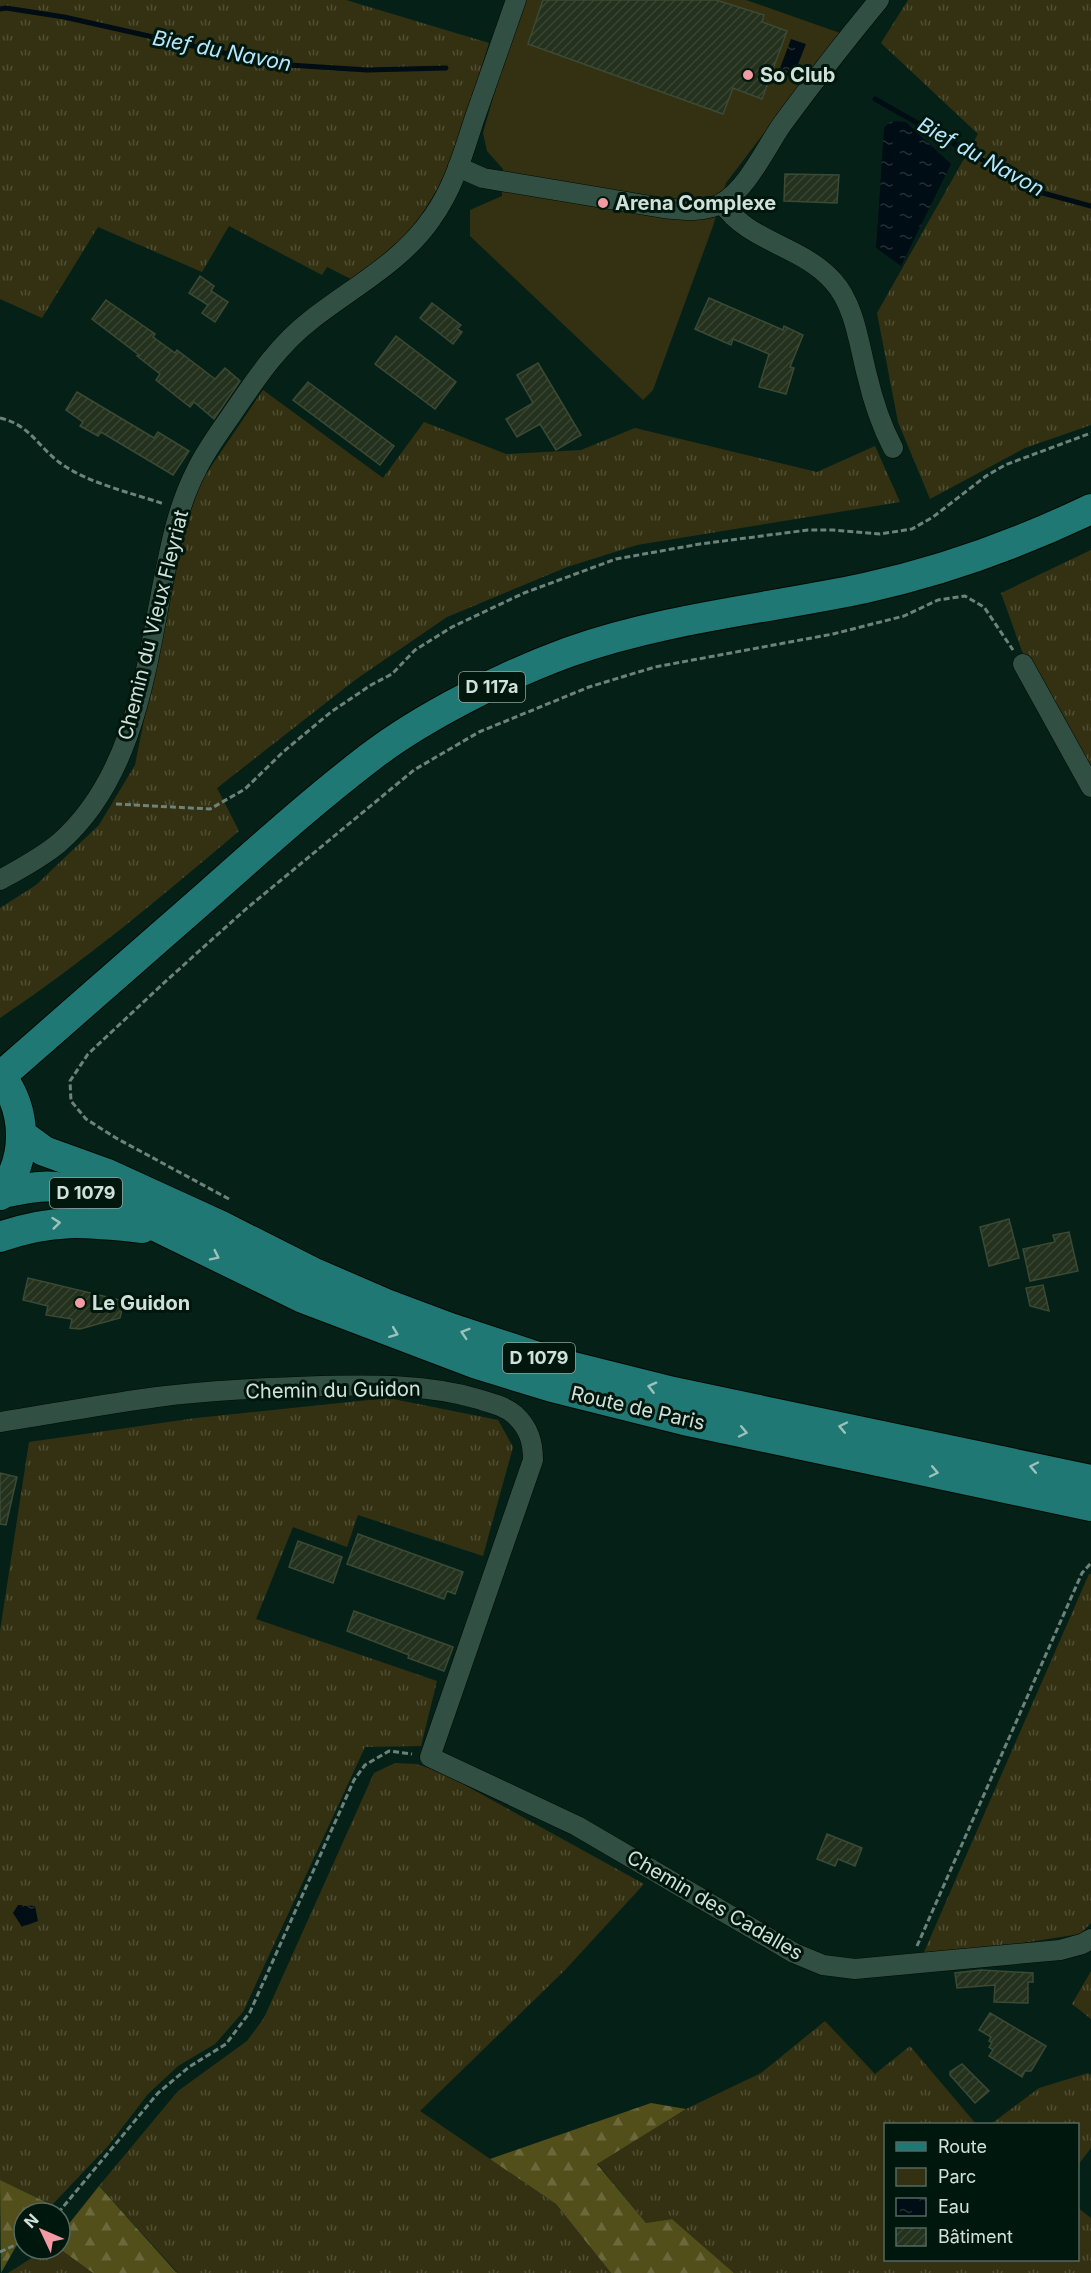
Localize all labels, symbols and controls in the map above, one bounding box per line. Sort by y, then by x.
water label: Bief du Navon [151,25,294,76]
place label: So Club [760,63,835,87]
marker: So Club [741,68,755,82]
water label: Bief du Navon [914,112,1049,202]
place label: Arena Complexe [615,191,776,215]
marker: Arena Complexe [596,196,610,210]
street label: Chemin du Vieux Fleyriat [113,507,193,742]
road number: D 117a [459,672,525,702]
road number: D 1079 [50,1178,122,1208]
one-way arrow [52,1217,61,1230]
one-way arrow [209,1248,220,1260]
place label: Le Guidon [92,1291,190,1315]
marker: Le Guidon [73,1296,87,1310]
one-way arrow [388,1326,399,1338]
one-way arrow [460,1328,471,1340]
road number: D 1079 [503,1343,575,1373]
street label: Chemin du Guidon [245,1376,421,1404]
street label: Route de Paris [569,1381,707,1435]
one-way arrow [648,1381,658,1394]
one-way arrow [838,1422,848,1435]
one-way arrow [738,1425,748,1438]
one-way arrow [1029,1461,1039,1474]
one-way arrow [929,1465,939,1478]
street label: Chemin des Cadalles [623,1845,807,1965]
legend [884,2123,1079,2261]
text: Route [938,2136,987,2157]
text: Parc [938,2166,976,2187]
text: Eau [938,2196,970,2217]
north arrow [12,2201,72,2261]
text: N [20,2209,43,2232]
text: Bâtiment [938,2226,1013,2247]

